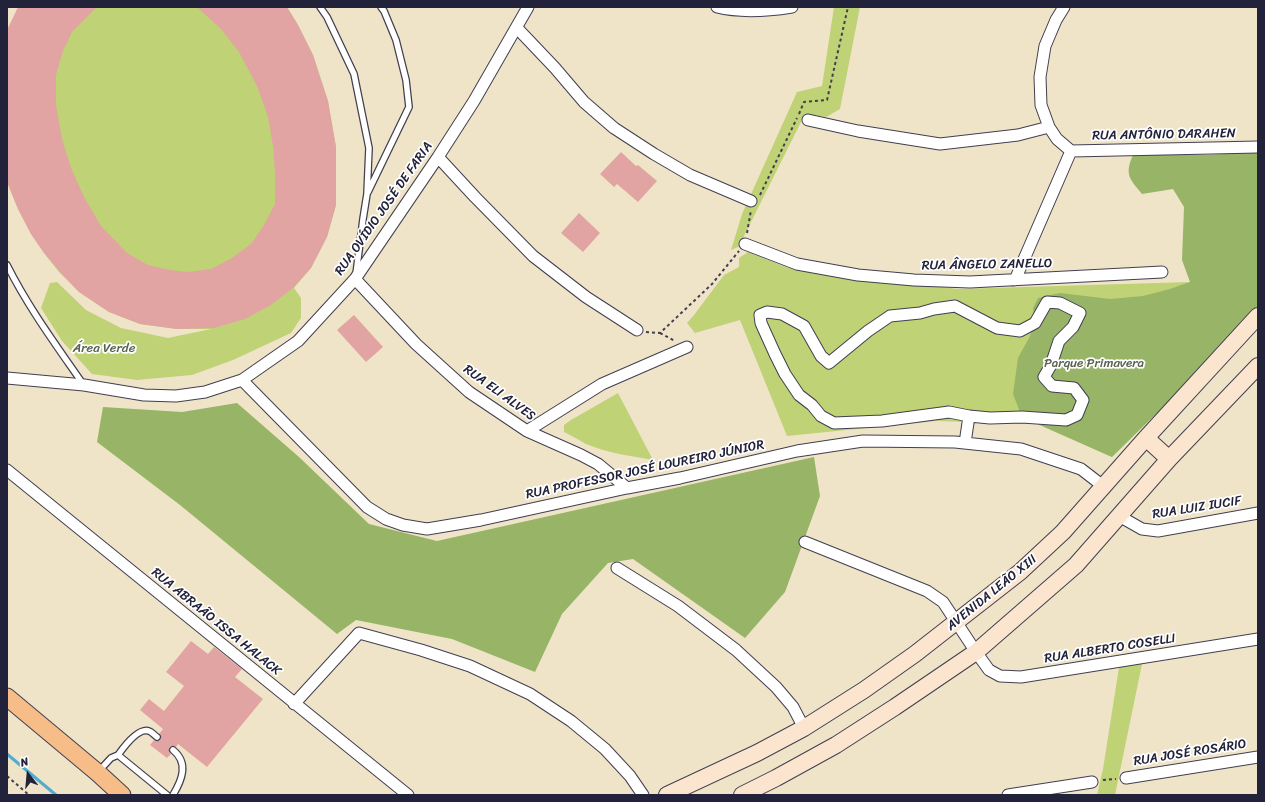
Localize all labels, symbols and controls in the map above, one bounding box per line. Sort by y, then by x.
street label: RUA ANTÔNIO DARAHEN [1092,126,1236,144]
street label: RUA OVÍDIO JOSÉ DE FARIA [332,139,436,279]
street label: RUA ÂNGELO ZANELLO [922,256,1052,274]
park label: Área Verde [73,341,135,357]
park label: Parque Primavera [1044,356,1144,372]
street label: RUA ELI ALVES [460,362,538,424]
street label: RUA PROFESSOR JOSÉ LOUREIRO JÚNIOR [524,437,766,503]
street label: RUA LUIZ IUCIF [1151,493,1243,523]
street label: AVENIDA LEÃO XIII [944,552,1040,634]
street label: RUA ABRAÃO ISSA HALACK [148,565,284,679]
street label: RUA ALBERTO COSELLI [1043,631,1177,667]
street label: RUA JOSÉ ROSÁRIO [1132,736,1248,770]
text: N [18,752,31,772]
north arrow [8,754,48,794]

